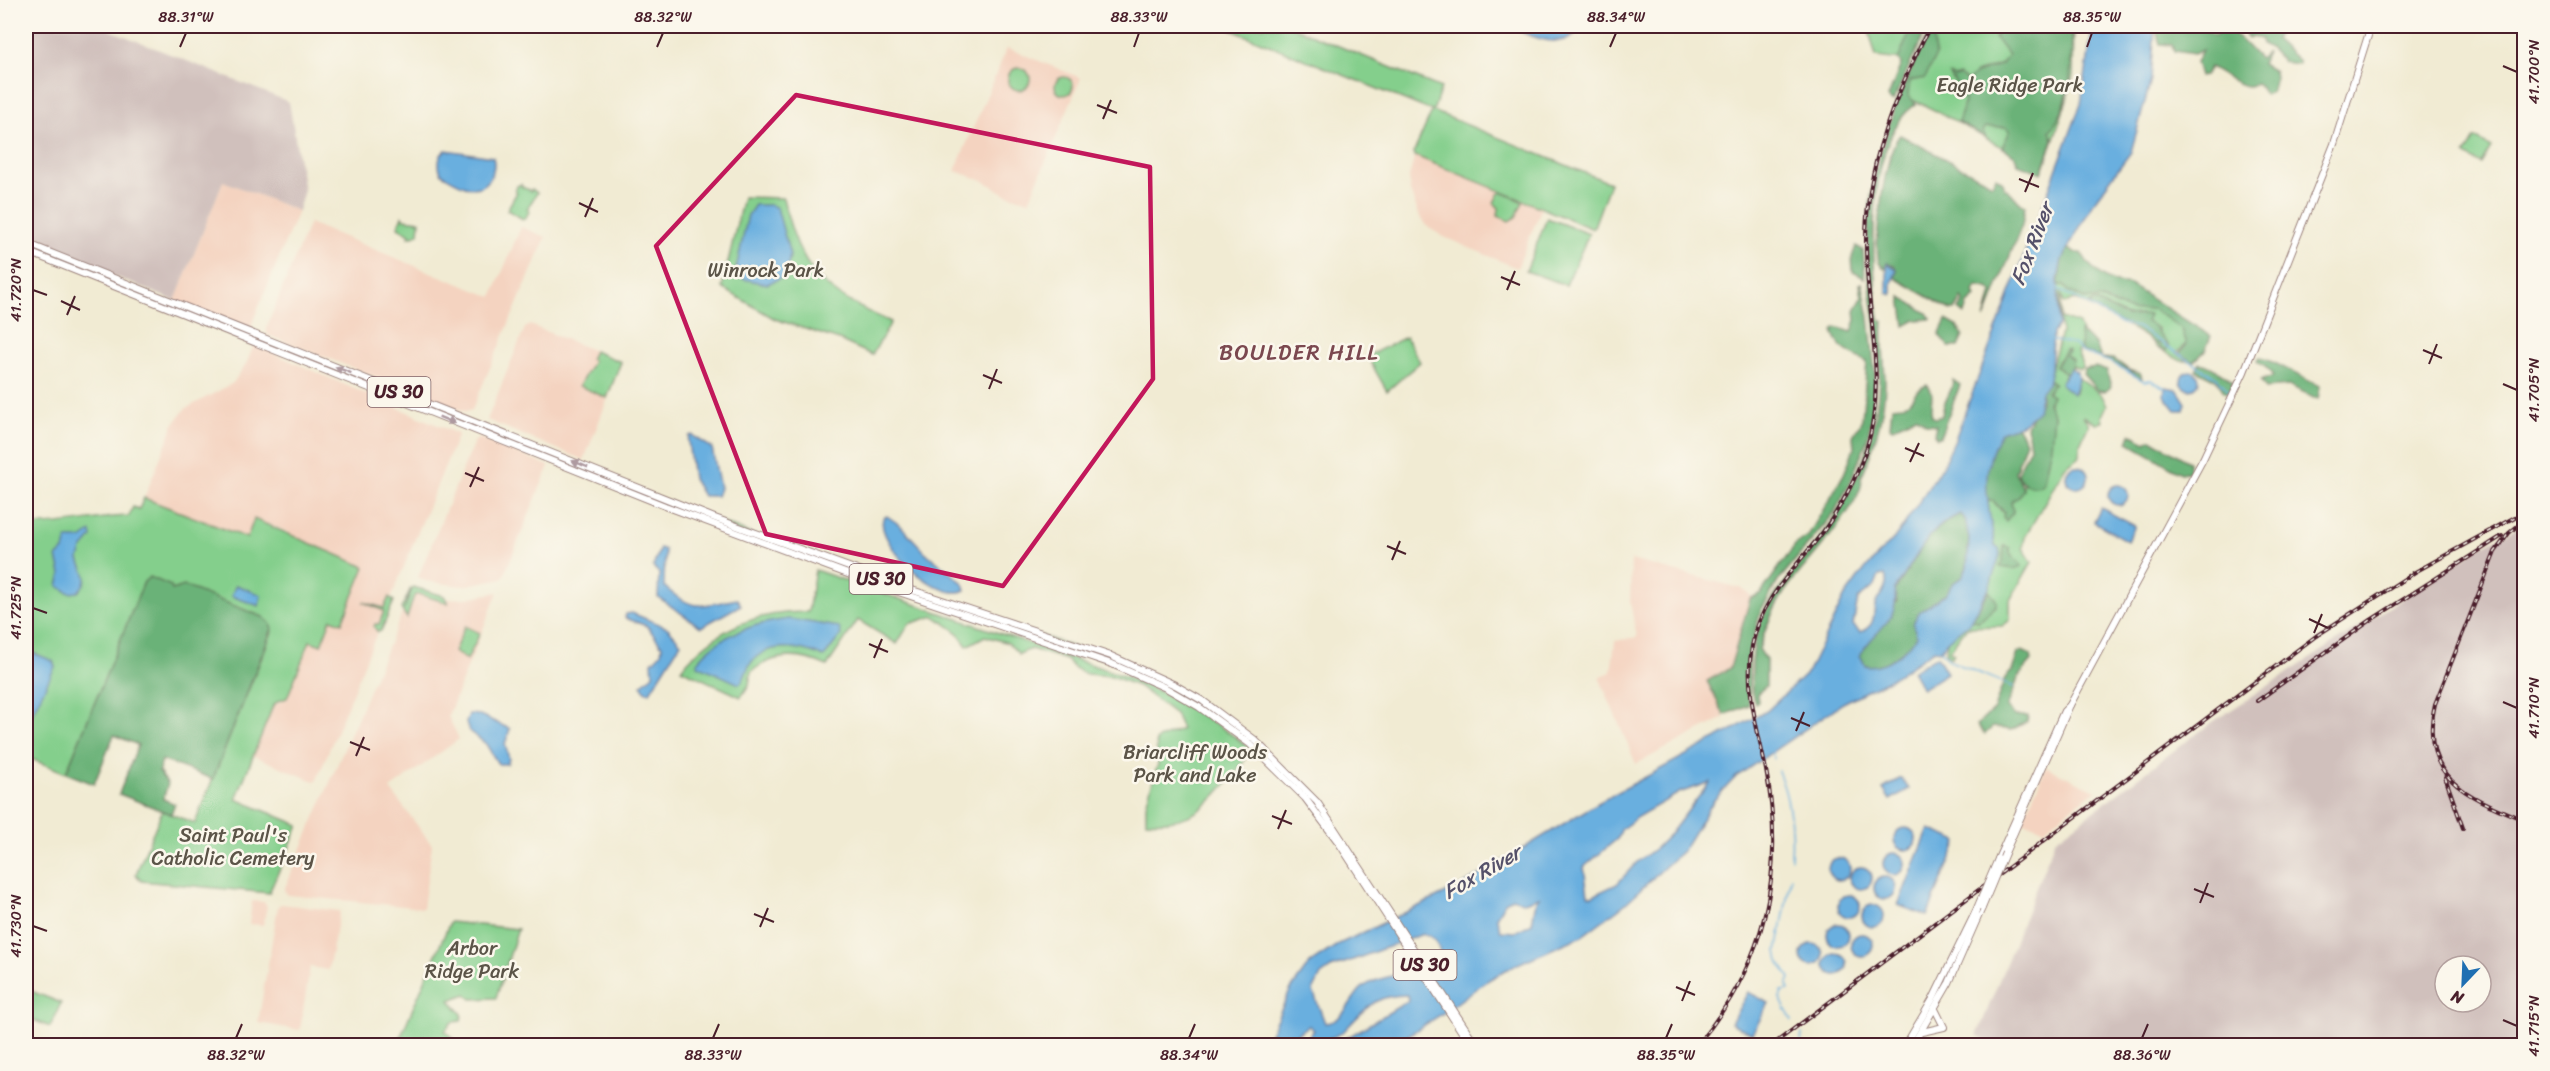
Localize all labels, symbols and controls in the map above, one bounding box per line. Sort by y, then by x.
text: 88.31°W [158,4,214,30]
text: 88.32°W [634,4,692,30]
text: 88.33°W [1110,4,1168,30]
text: 88.34°W [1587,4,1646,30]
text: 88.35°W [2063,4,2121,30]
text: 41.700°N [2521,39,2547,104]
park label: Eagle Ridge Park [1937,68,2083,103]
water label: Fox River [1999,194,2066,291]
park label: Winrock Park [708,253,824,288]
text: 41.720°N [3,257,29,322]
district label: BOULDER HILL [1219,333,1379,372]
text: 41.705°N [2521,357,2547,422]
one-way arrow [334,364,352,374]
road number: US 30 [368,377,430,407]
one-way arrow [438,416,456,425]
one-way arrow [571,459,589,469]
road number: US 30 [850,564,912,594]
text: 41.725°N [3,576,29,640]
text: 41.710°N [2521,677,2547,739]
park label: Briarcliff Woods Park and Lake [1123,735,1268,793]
park label: Saint Paul's Catholic Cemetery [152,818,315,876]
water label: Fox River [1436,833,1531,910]
text: 41.730°N [3,894,29,958]
park label: Arbor Ridge Park [425,931,520,989]
road number: US 30 [1394,950,1456,980]
north arrow [2433,954,2493,1014]
text: N [2446,981,2469,1013]
text: 41.715°N [2521,995,2547,1057]
text: 88.32°W [207,1042,265,1068]
text: 88.33°W [684,1042,742,1068]
text: 88.34°W [1160,1042,1219,1068]
text: 88.35°W [1637,1042,1695,1068]
text: 88.36°W [2113,1042,2171,1068]

